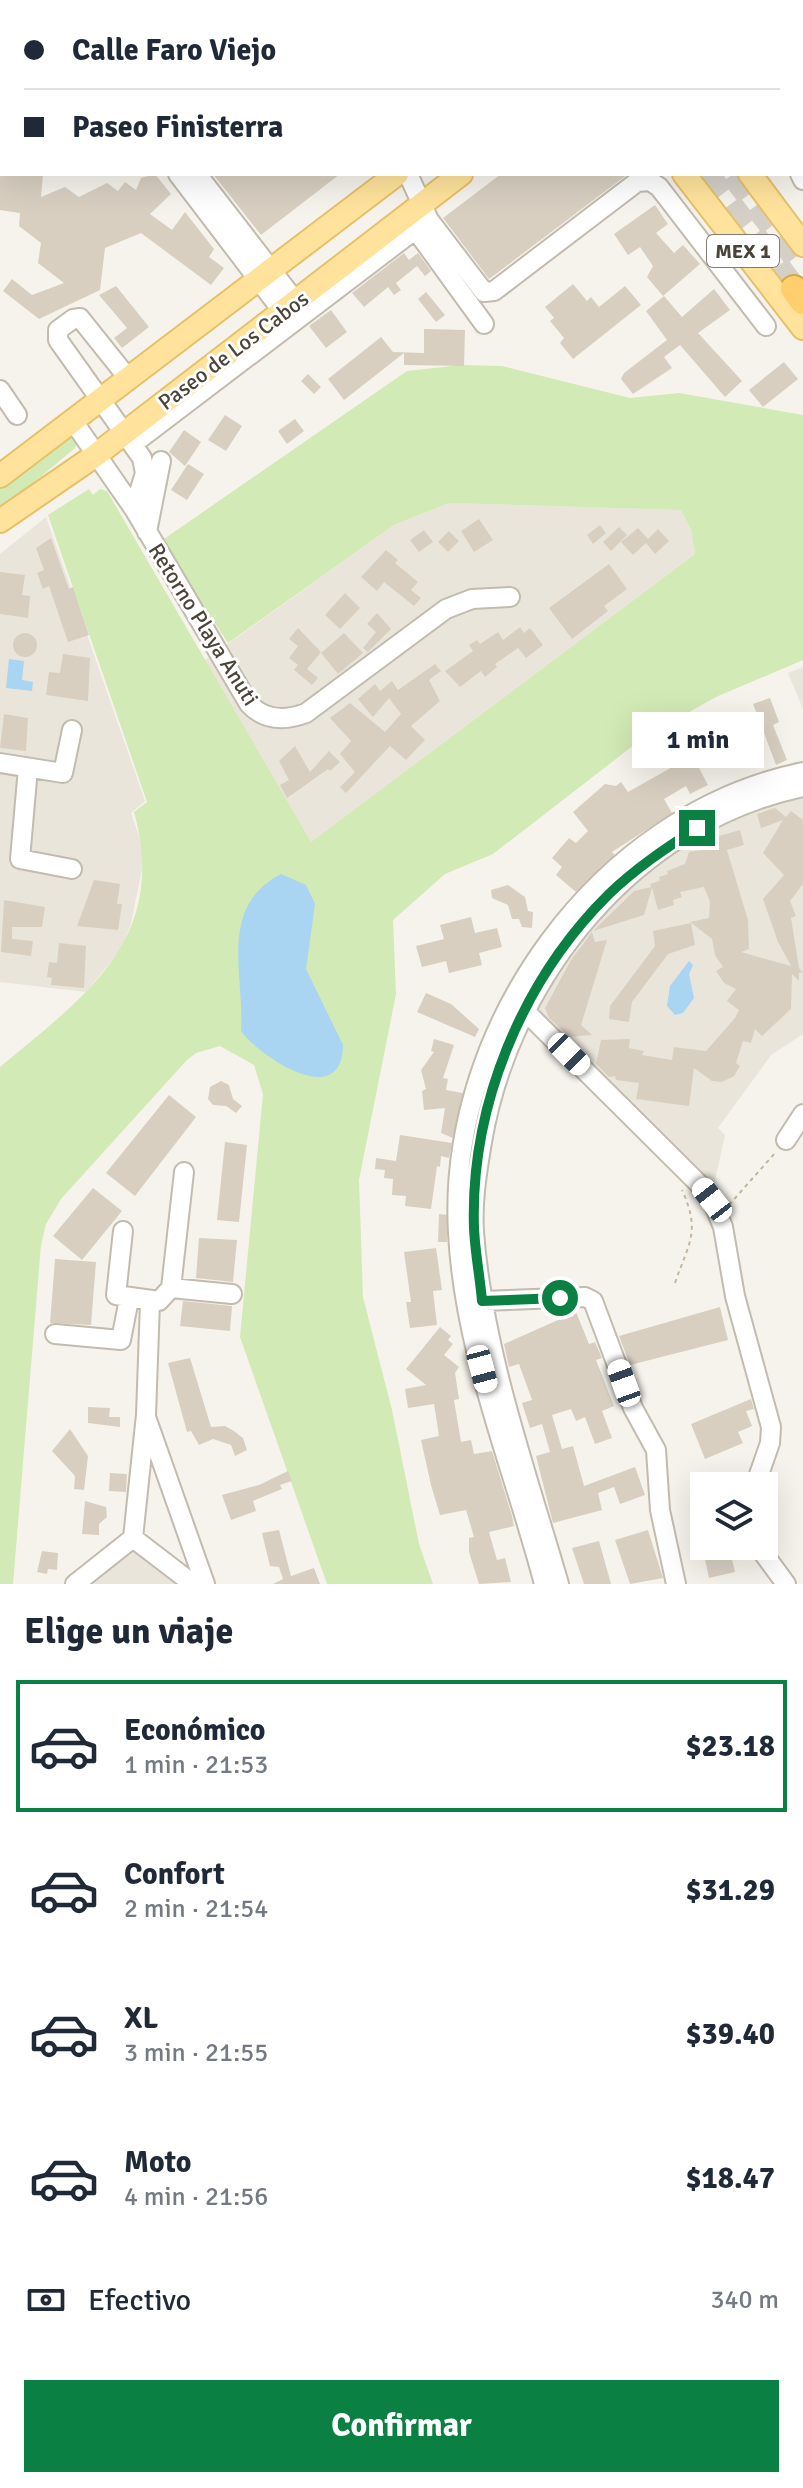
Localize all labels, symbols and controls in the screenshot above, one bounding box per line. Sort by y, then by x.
text: Calle Faro Viejo [72,32,276,69]
text: Paseo Finisterra [72,109,283,146]
road number: MEX 1 [707,235,779,267]
street label: Paseo de Los Cabos [153,285,314,416]
street label: Retorno Playa Anuti [143,538,264,710]
callout: 1 min [631,712,763,768]
text: 1 min [667,724,729,756]
route end [679,810,715,846]
car [544,1029,594,1079]
car [688,1174,736,1226]
route start [542,1280,578,1316]
car [464,1343,500,1395]
car [605,1356,643,1410]
map controls [690,1472,778,1560]
button: layers [690,1472,778,1560]
text: Elige un viaje [24,1609,233,1654]
icon: car [28,1710,100,1782]
text: Económico [124,1712,266,1749]
text: $23.18 [685,1728,775,1765]
text: 1 min · 21:53 [124,1749,268,1781]
icon: car [28,1854,100,1926]
text: Confort [124,1856,225,1893]
text: $31.29 [685,1872,775,1909]
text: 2 min · 21:54 [124,1893,268,1925]
icon: car [28,1998,100,2070]
text: XL [124,2000,158,2037]
text: $39.40 [685,2016,775,2053]
text: 3 min · 21:55 [124,2037,268,2069]
icon: car [28,2142,100,2214]
text: Moto [124,2144,191,2181]
text: $18.47 [685,2160,775,2197]
text: 4 min · 21:56 [124,2181,268,2213]
icon: cash [24,2278,68,2322]
text: Efectivo [88,2282,191,2319]
text: 340 m [710,2284,779,2316]
button: Confirmar [24,2380,779,2472]

